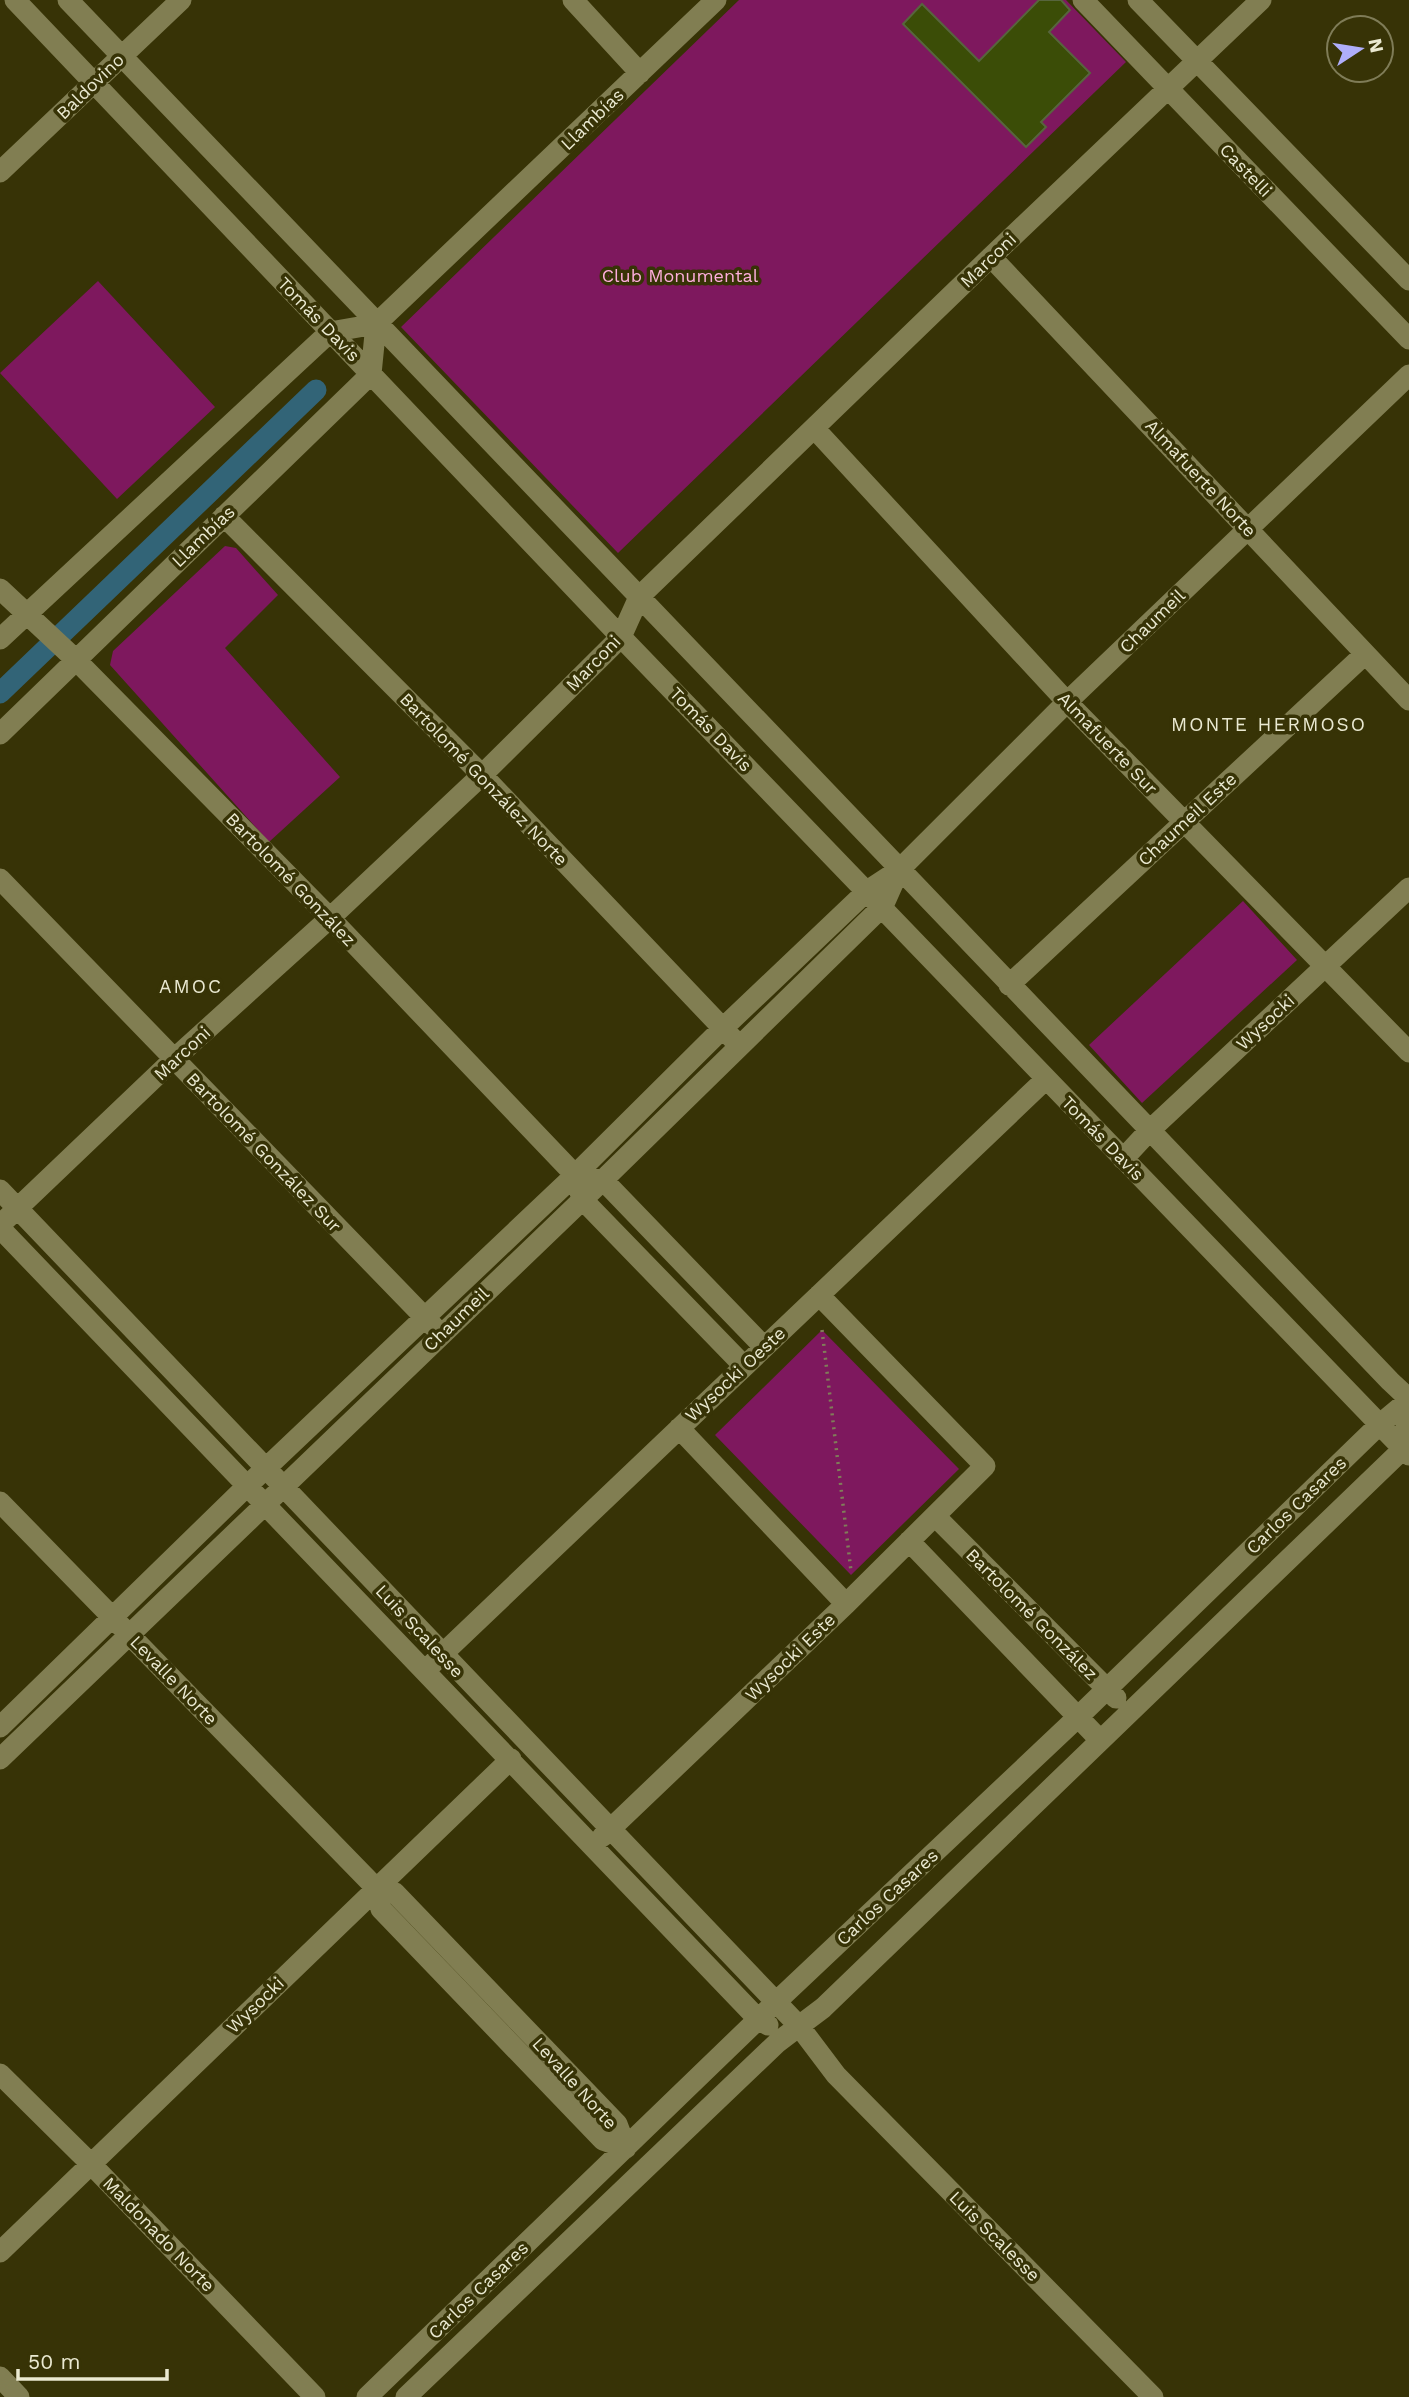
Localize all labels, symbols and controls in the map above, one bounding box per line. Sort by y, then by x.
north arrow [1325,14,1395,84]
text: N [1363,36,1389,55]
street label: Baldovino [52,49,128,123]
street label: Llambías [556,84,628,154]
street label: Castelli [1216,139,1276,201]
street label: Marconi [956,228,1020,292]
park label: Club Monumental [602,265,759,286]
street label: Tomás Davis [274,272,364,366]
street label: Almafuerte Norte [1141,415,1261,541]
street label: Llambías [167,501,239,571]
street label: Chaumeil [1115,584,1189,657]
street label: Marconi [561,631,625,695]
street label: Tomás Davis [666,682,756,776]
street label: Bartolomé González Norte [396,688,572,870]
street label: Almafuerte Sur [1054,688,1162,798]
district label: MONTE HERMOSO [1171,713,1367,736]
street label: Chaumeil Este [1133,768,1241,870]
street label: Bartolomé González [222,808,360,950]
district label: AMOC [159,975,223,998]
street label: Wysocki [1232,990,1298,1054]
street label: Marconi [149,1022,215,1084]
street label: Bartolomé González Sur [182,1068,346,1236]
street label: Tomás Davis [1058,1091,1148,1185]
street label: Chaumeil [419,1282,493,1355]
street label: Wysocki Oeste [681,1322,789,1426]
street label: Carlos Casares [1242,1452,1350,1558]
street label: Bartolomé González [962,1544,1102,1684]
street label: Luis Scalesse [372,1580,468,1682]
street label: Wysocki Este [741,1609,839,1705]
street label: Levalle Norte [126,1631,222,1729]
street label: Carlos Casares [832,1845,942,1949]
street label: Wysocki [222,1973,288,2037]
street label: Levalle Norte [528,2033,622,2133]
street label: Maldonado Norte [99,2172,219,2296]
street label: Luis Scalesse [945,2186,1045,2286]
street label: Carlos Casares [424,2237,532,2343]
scale bar [18,2338,166,2382]
text: 50 m [28,2349,80,2374]

